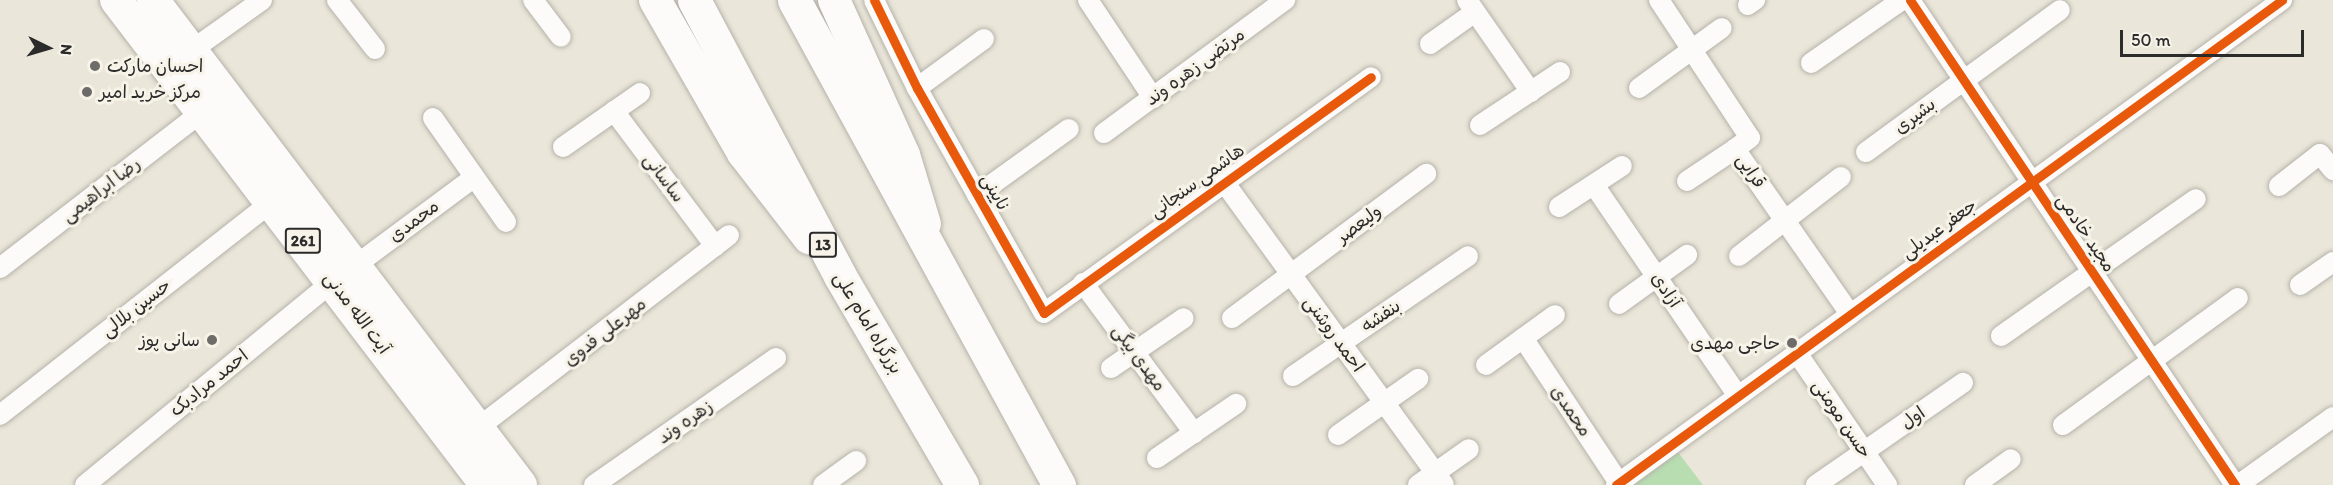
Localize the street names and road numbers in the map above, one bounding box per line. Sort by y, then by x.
street label: مرتضی زهره وند [1141,24,1249,110]
street label: بشیری [1890,93,1940,139]
street label: هاشمی سنجانی [1145,139,1249,223]
street label: ساسانی [639,149,689,207]
street label: قرایی [1732,150,1770,192]
street label: رضا ابراهیمی [58,153,144,227]
street label: نایینی [976,170,1014,214]
street label: مجید خادمی [2052,190,2120,276]
street label: جعفر عبدیلی [1897,194,1981,264]
street label: محمدی [385,195,443,247]
street label: ولیعصر [1332,200,1386,248]
road number: 261 [284,228,322,254]
road number: 13 [808,232,838,258]
street label: آیت الله مدنی [319,268,395,358]
street label: بزرگراه امام علی [829,268,907,378]
street label: آزادی [1646,268,1686,312]
street label: حسین بلالی [97,274,175,342]
street label: احمد روشنی [1299,292,1369,376]
street label: مهرعلی فدوی [559,293,651,371]
street label: بنفشه [1357,295,1405,337]
street label: مهدی بیگی [1108,320,1170,396]
street label: احمد مرادبک [165,345,253,421]
street label: حسن مومنی [1808,376,1876,462]
street label: محمدی [1546,381,1596,441]
street label: زهره وند [653,395,717,449]
street label: اول [1897,402,1929,434]

